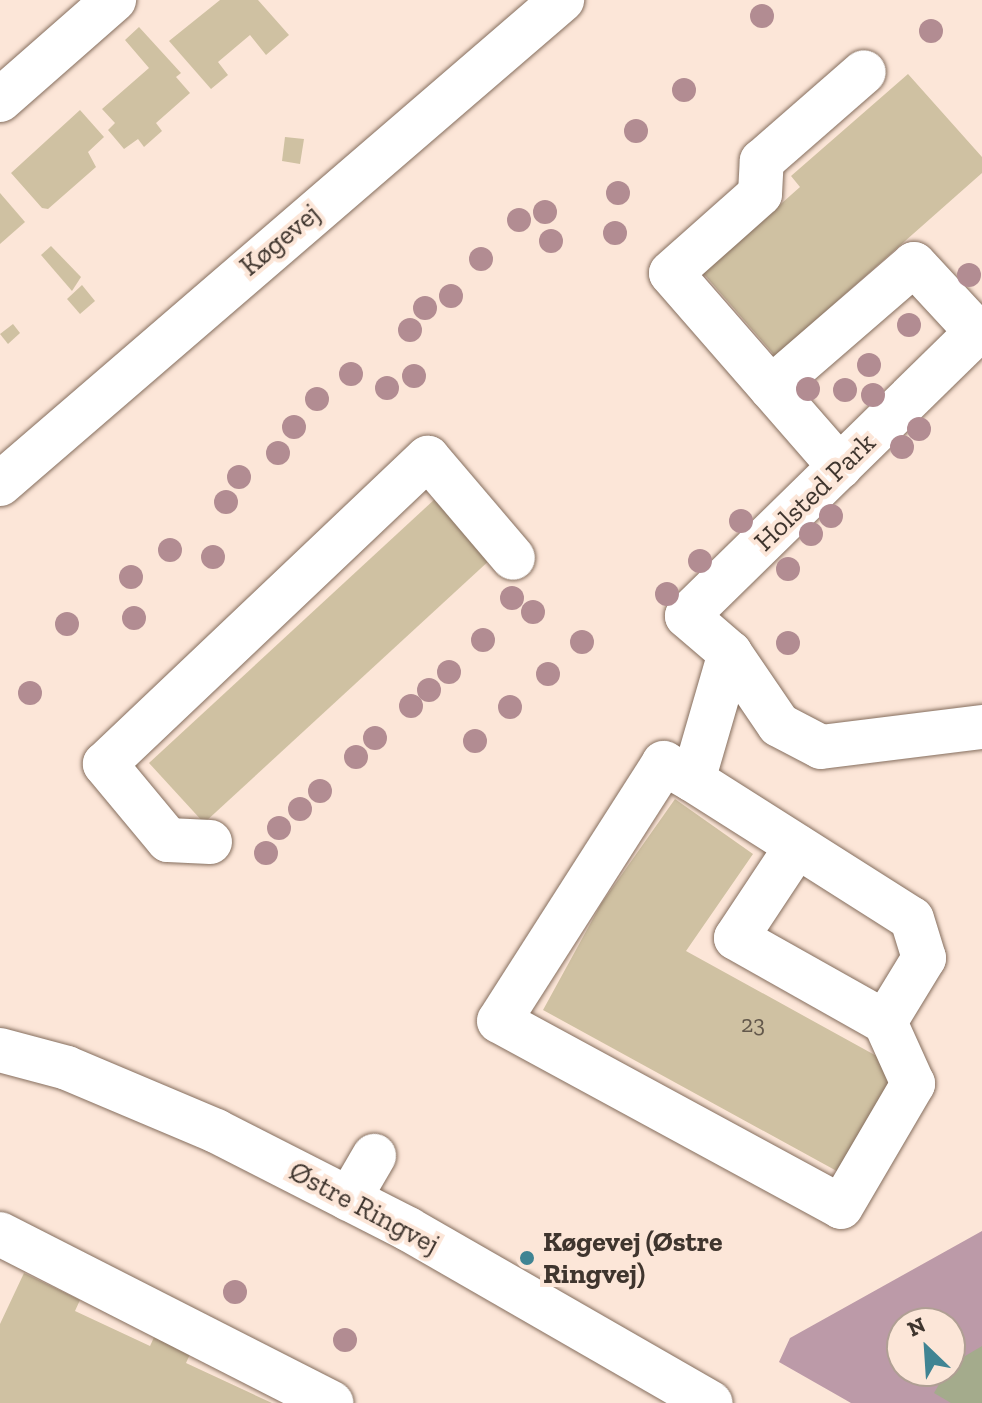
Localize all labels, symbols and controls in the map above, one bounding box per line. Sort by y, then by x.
street label: Køgevej [233,197,327,283]
street label: Holsted Park [747,426,883,558]
house number: 23 [741,1010,765,1038]
street label: Østre Ringvej [283,1154,445,1262]
place label: Køgevej (Østre Ringvej) [543,1225,723,1291]
marker: Køgevej (Østre Ringvej) [518,1249,536,1267]
north arrow [886,1307,966,1387]
text: N [903,1311,930,1342]

